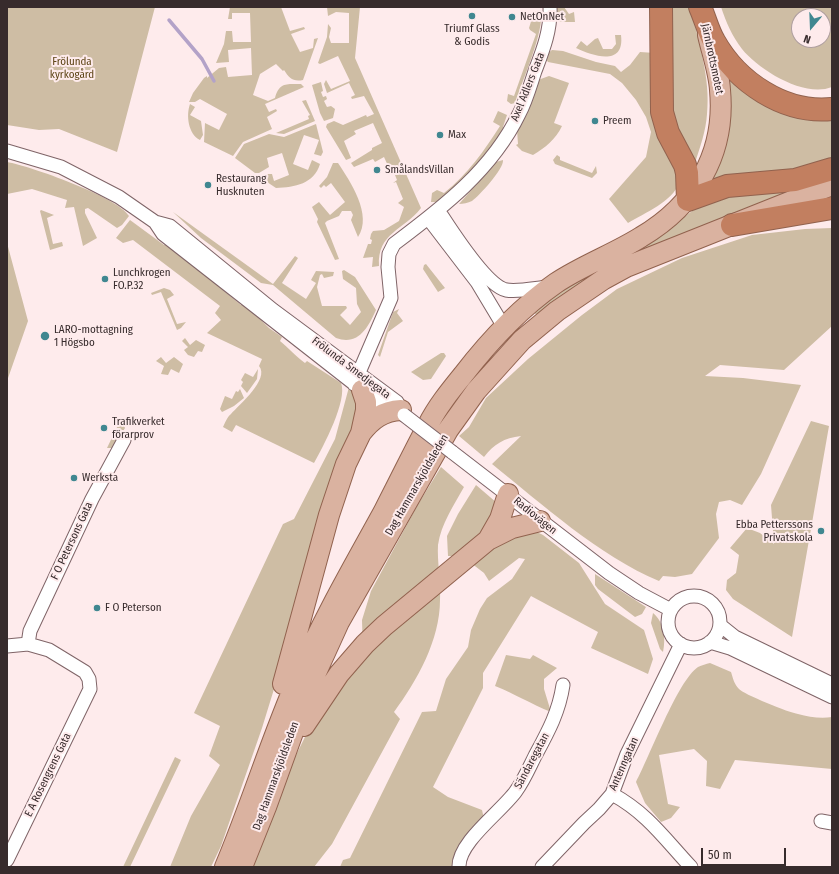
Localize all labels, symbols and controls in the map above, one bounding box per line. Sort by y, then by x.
north arrow [791,8,831,48]
place label: NetOnNet [520,10,564,24]
marker: Triumf Glass & Godis [467,11,477,21]
marker: NetOnNet [507,12,517,22]
place label: Triumf Glass & Godis [444,22,500,48]
street label: Järnbrottsmotet [698,23,726,95]
text: N [802,32,812,46]
street label: Axel Adlers Gata [508,51,548,123]
park label: Frölunda kyrkogård [50,55,94,81]
place label: Preem [603,114,631,128]
marker: Preem [590,116,600,126]
place label: Max [448,128,466,142]
marker: Max [435,130,445,140]
place label: SmålandsVillan [385,163,454,177]
marker: SmålandsVillan [372,165,382,175]
place label: Restaurang Husknuten [216,172,266,198]
marker: Restaurang Husknuten [203,180,213,190]
place label: Lunchkrogen FO.P.32 [113,266,170,292]
marker: Lunchkrogen FO.P.32 [100,274,110,284]
place label: LARO-mottagning 1 Högsbo [54,323,133,349]
marker: LARO-mottagning 1 Högsbo [39,330,51,342]
street label: Frölunda Smedjegata [309,334,393,402]
place label: Trafikverket förarprov [112,415,165,441]
marker: Trafikverket förarprov [99,423,109,433]
street label: Dag Hammarskjöldsleden [383,432,451,538]
place label: Werksta [82,471,118,485]
marker: Werksta [69,473,79,483]
street label: Radiovägen [511,495,559,537]
street label: F O Petersons Gata [48,500,96,582]
place label: Ebba Petterssons Privatskola [736,518,813,544]
marker: Ebba Petterssons Privatskola [816,526,826,536]
place label: F O Peterson [105,601,162,615]
marker: F O Peterson [92,603,102,613]
street label: Dag Hammarskjöldsleden [250,720,302,832]
street label: E A Rosengrens Gata [22,731,74,819]
street label: Sändaregatan [512,731,552,791]
street label: Antenngatan [606,735,642,793]
scale bar [703,840,788,866]
text: 50 m [708,848,732,862]

